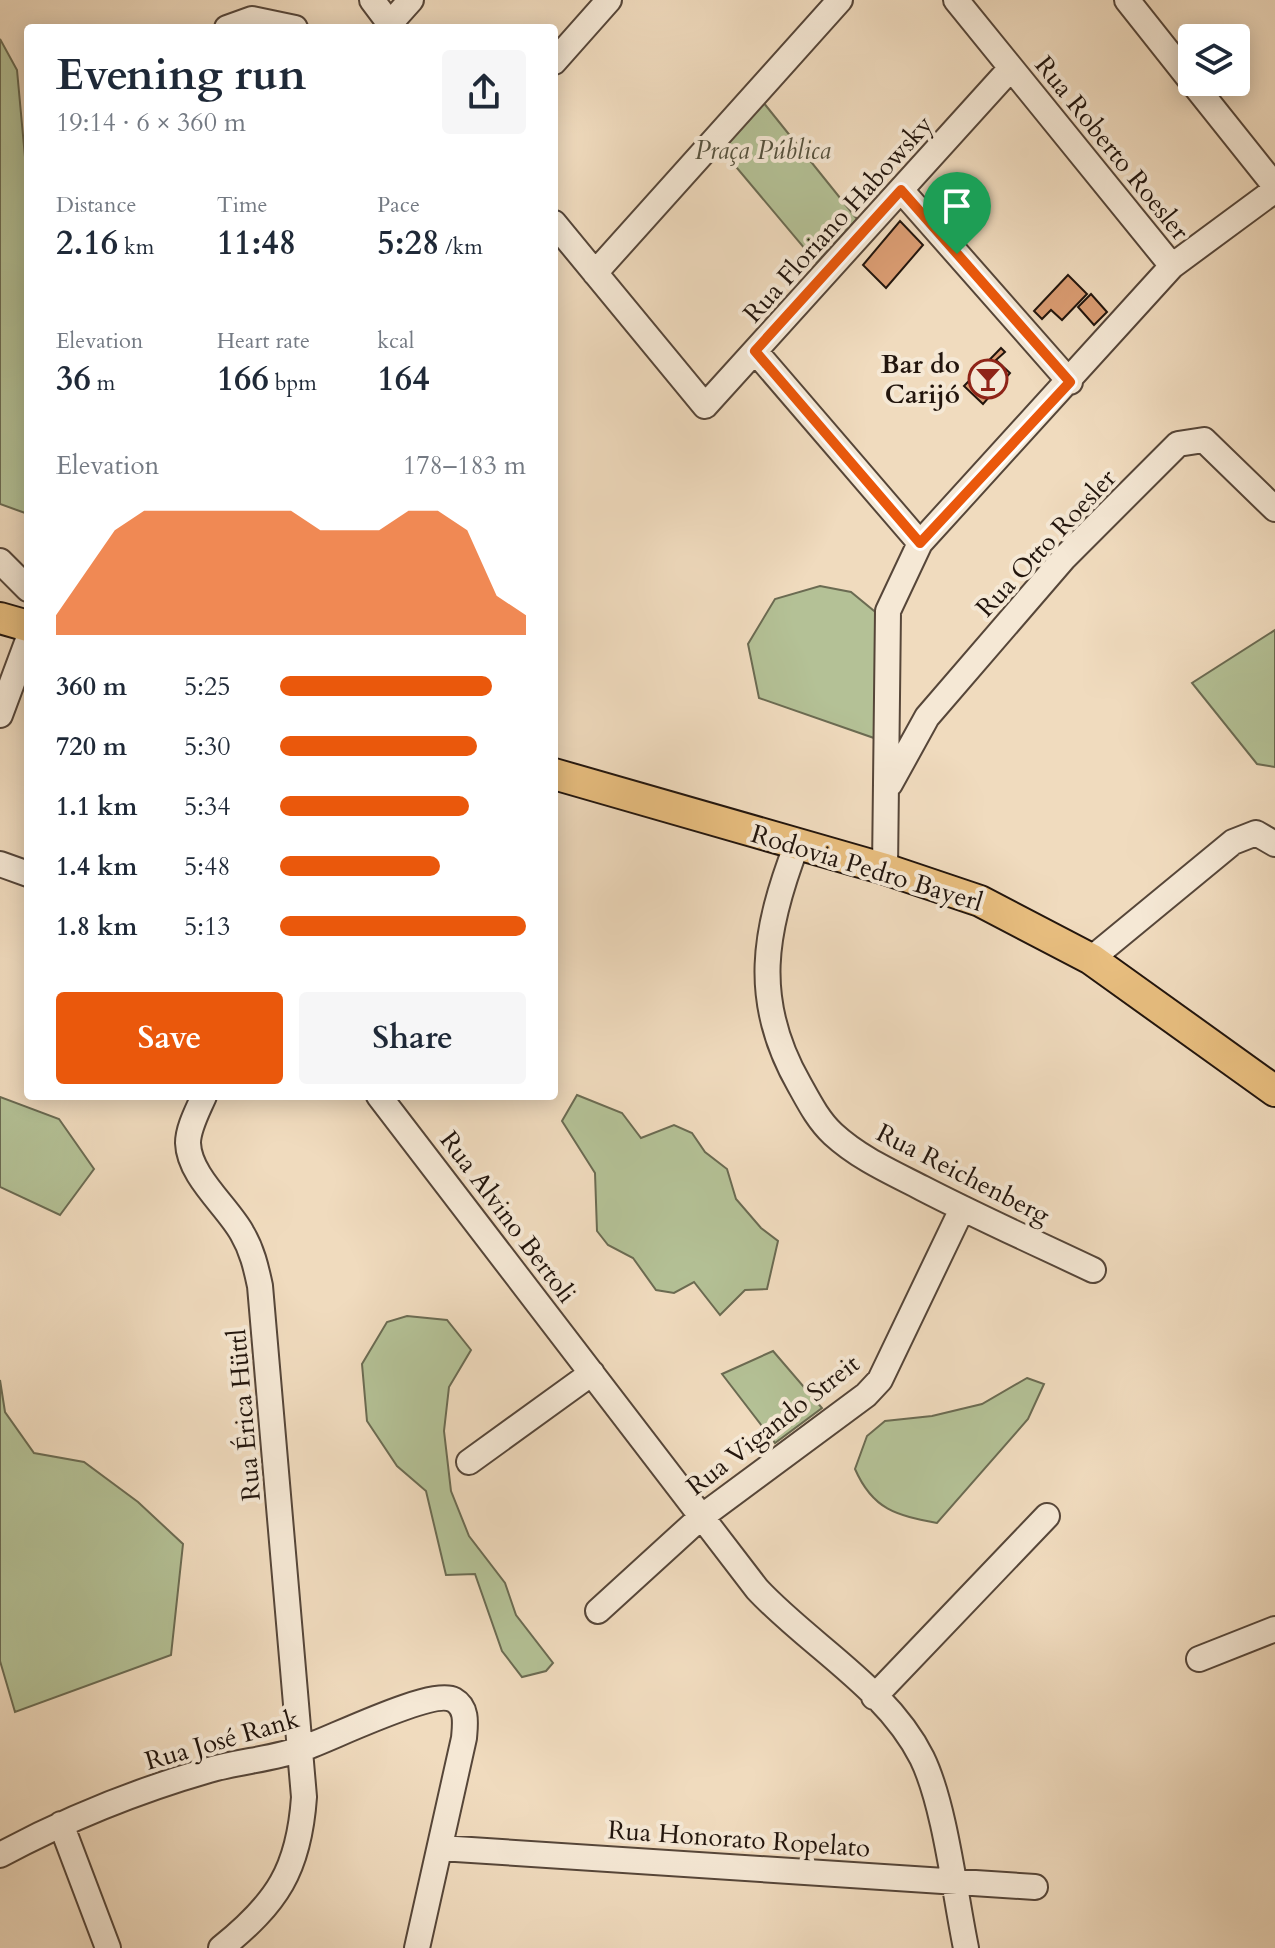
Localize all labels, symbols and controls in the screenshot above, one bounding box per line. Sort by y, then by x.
map controls [1178,24,1250,96]
button: layers [1178,24,1250,96]
text: Evening run [56,45,306,105]
street label: Rua Roberto Roesler [1027,49,1198,248]
button: share [442,50,526,134]
text: 19:14 · 6 × 360 m [56,105,246,140]
street label: Rua Floriano Habowsky [735,108,941,330]
park label: Praça Pública [695,133,832,168]
pin [923,172,991,254]
icon: arrive [935,184,979,228]
text: Distance [56,190,136,220]
text: Time [217,190,268,220]
text: Pace [377,190,420,220]
text: 2.16 [56,220,118,266]
text: 11:48 [217,220,296,266]
text: 5:28 [377,220,439,266]
text: km [118,232,154,262]
text: /km [439,232,483,262]
text: Elevation [56,326,143,356]
text: Heart rate [217,326,310,356]
text: kcal [377,326,414,356]
place label: Bar do Carijó [881,347,960,412]
text: 36 [56,356,91,402]
text: 166 [217,356,269,402]
text: 164 [377,356,430,402]
bar icon: Bar do Carijó [967,358,1009,400]
text: m [91,368,115,398]
text: bpm [269,368,317,398]
text: Elevation [56,448,159,483]
text: 178–183 m [403,448,526,483]
street label: Rua Otto Roesler [968,461,1124,625]
text: 360 m [56,669,127,704]
text: 5:25 [184,669,231,704]
text: 720 m [56,729,127,764]
text: 5:30 [184,729,231,764]
text: 1.1 km [56,789,137,824]
text: 5:34 [184,789,231,824]
street label: Rodovia Pedro Bayerl [747,816,988,920]
text: 1.4 km [56,849,137,884]
text: 5:48 [184,849,231,884]
text: 1.8 km [56,909,137,944]
text: 5:13 [184,909,231,944]
button: Save [56,992,283,1084]
button: Share [299,992,526,1084]
street label: Rua Reichenberg [870,1115,1056,1233]
street label: Rua Alvino Bertoli [432,1124,584,1310]
street label: Rua Érica Hüttl [219,1327,269,1502]
street label: Rua Vigando Streit [679,1346,867,1504]
street label: Rua José Rank [141,1701,303,1779]
street label: Rua Honorato Ropelato [607,1812,871,1866]

